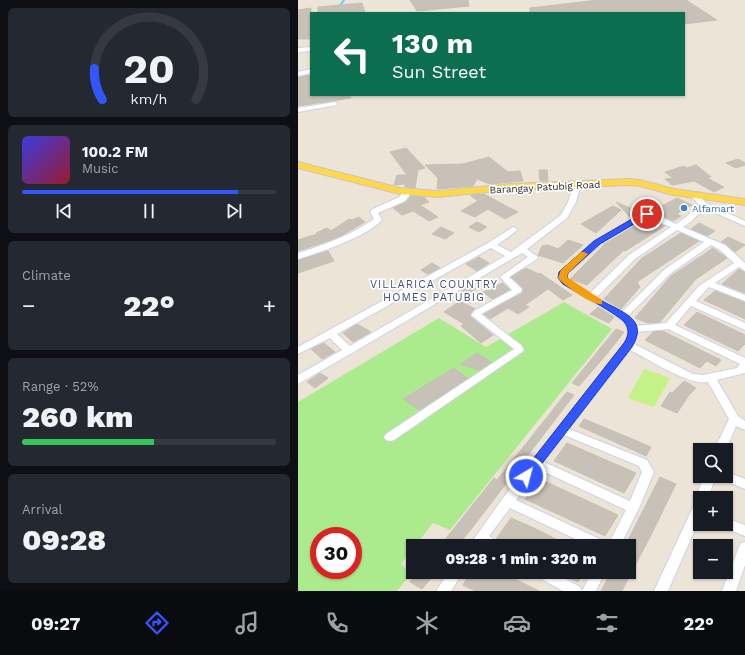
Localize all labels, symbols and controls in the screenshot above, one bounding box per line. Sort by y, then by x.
text: 130 m [392,27,473,60]
icon: left [326,28,378,80]
text: 20 [123,44,175,93]
text: Sun Street [392,61,486,82]
text: km/h [131,91,167,107]
text: 100.2 FM [82,143,148,161]
text: Music [82,161,119,176]
street label: Barangay Patubig Road [489,179,601,195]
pin [630,197,664,231]
icon: previous [53,200,75,222]
icon: pause [138,200,160,222]
icon: next [223,200,245,222]
icon: arrive [636,203,658,225]
marker: Alfamart [679,203,689,213]
place label: Alfamart [692,203,735,214]
text: Climate [22,268,71,283]
district label: VILLARICA COUNTRY HOMES PATUBIG [370,278,498,304]
text: 22° [123,288,175,323]
text: − [22,293,35,318]
text: + [263,293,276,318]
text: Range · 52% [22,379,99,394]
text: 260 km [22,399,133,434]
map controls [693,443,733,579]
button: search [693,443,733,483]
position arrow [505,455,547,497]
button: + [693,491,733,531]
text: Arrival [22,502,63,517]
text: 09:28 [22,522,106,557]
speed limit sign: 30 [310,527,362,579]
button: − [693,539,733,579]
text: 09:28 · 1 min · 320 m [445,550,597,568]
icon: directions [143,609,171,637]
icon: music [233,609,261,637]
icon: phone [323,609,351,637]
icon: climate [413,609,441,637]
icon: car [503,609,531,637]
icon: filters [593,609,621,637]
text: 09:27 [31,613,81,634]
text: 22° [684,613,714,634]

